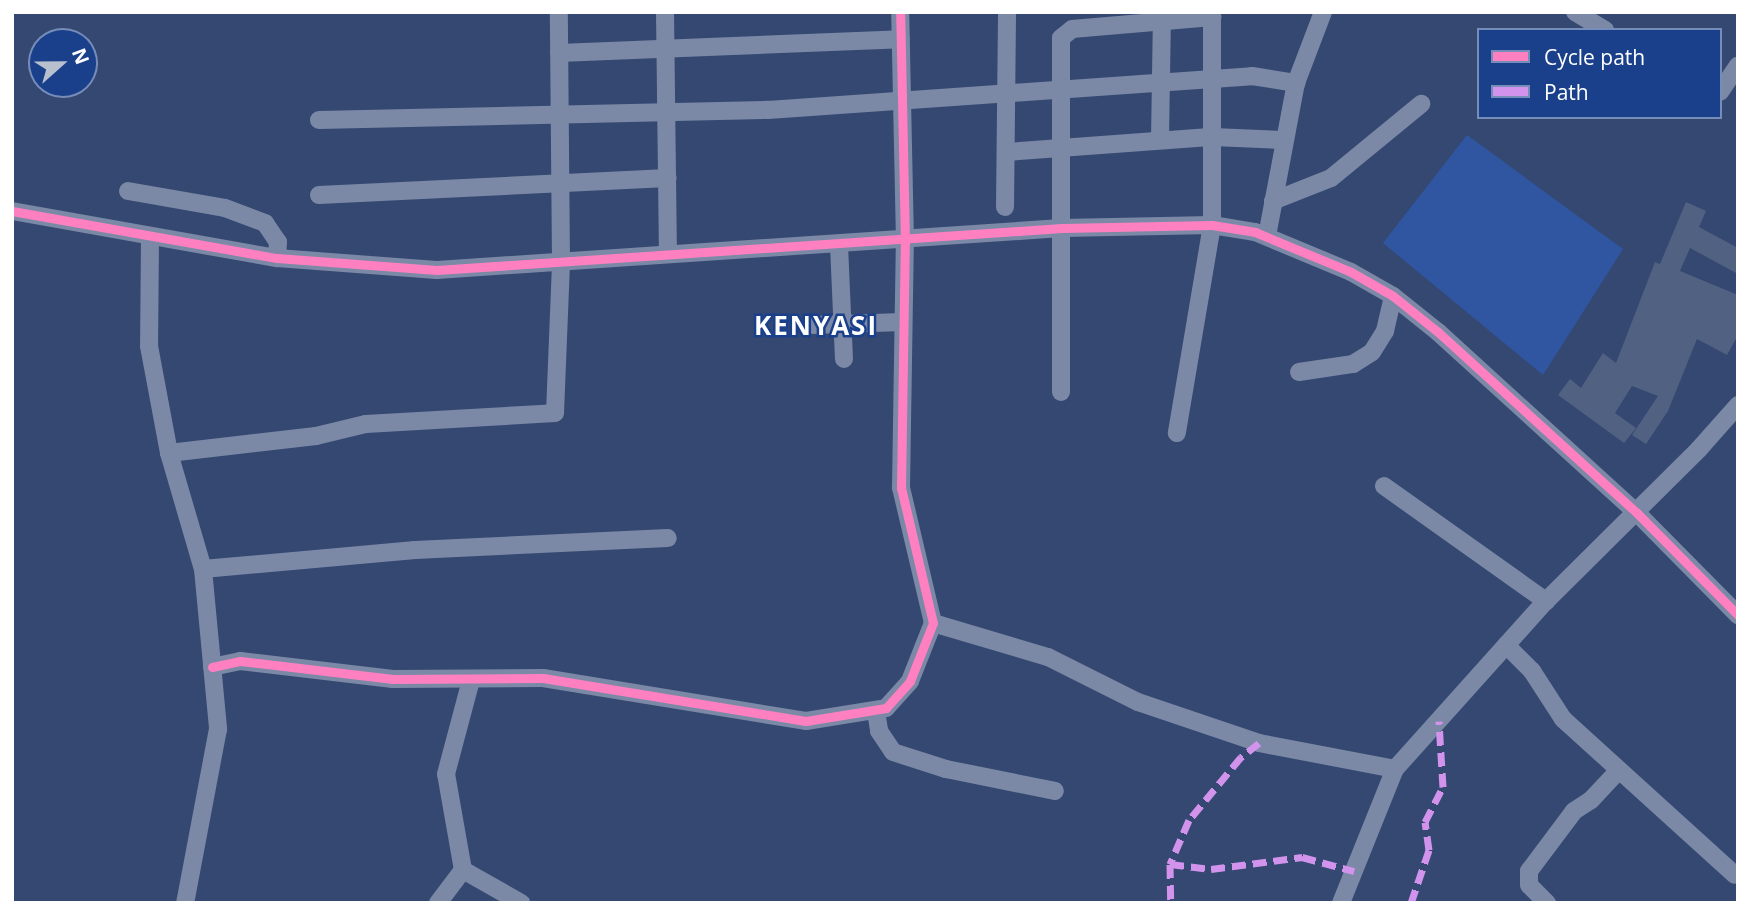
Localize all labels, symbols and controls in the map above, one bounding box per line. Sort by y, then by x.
north arrow [28,28,98,98]
legend [1477,28,1722,119]
text: Cycle path [1544,43,1645,71]
text: N [66,44,96,68]
text: Path [1544,78,1589,106]
district label: KENYASI [755,310,877,342]

